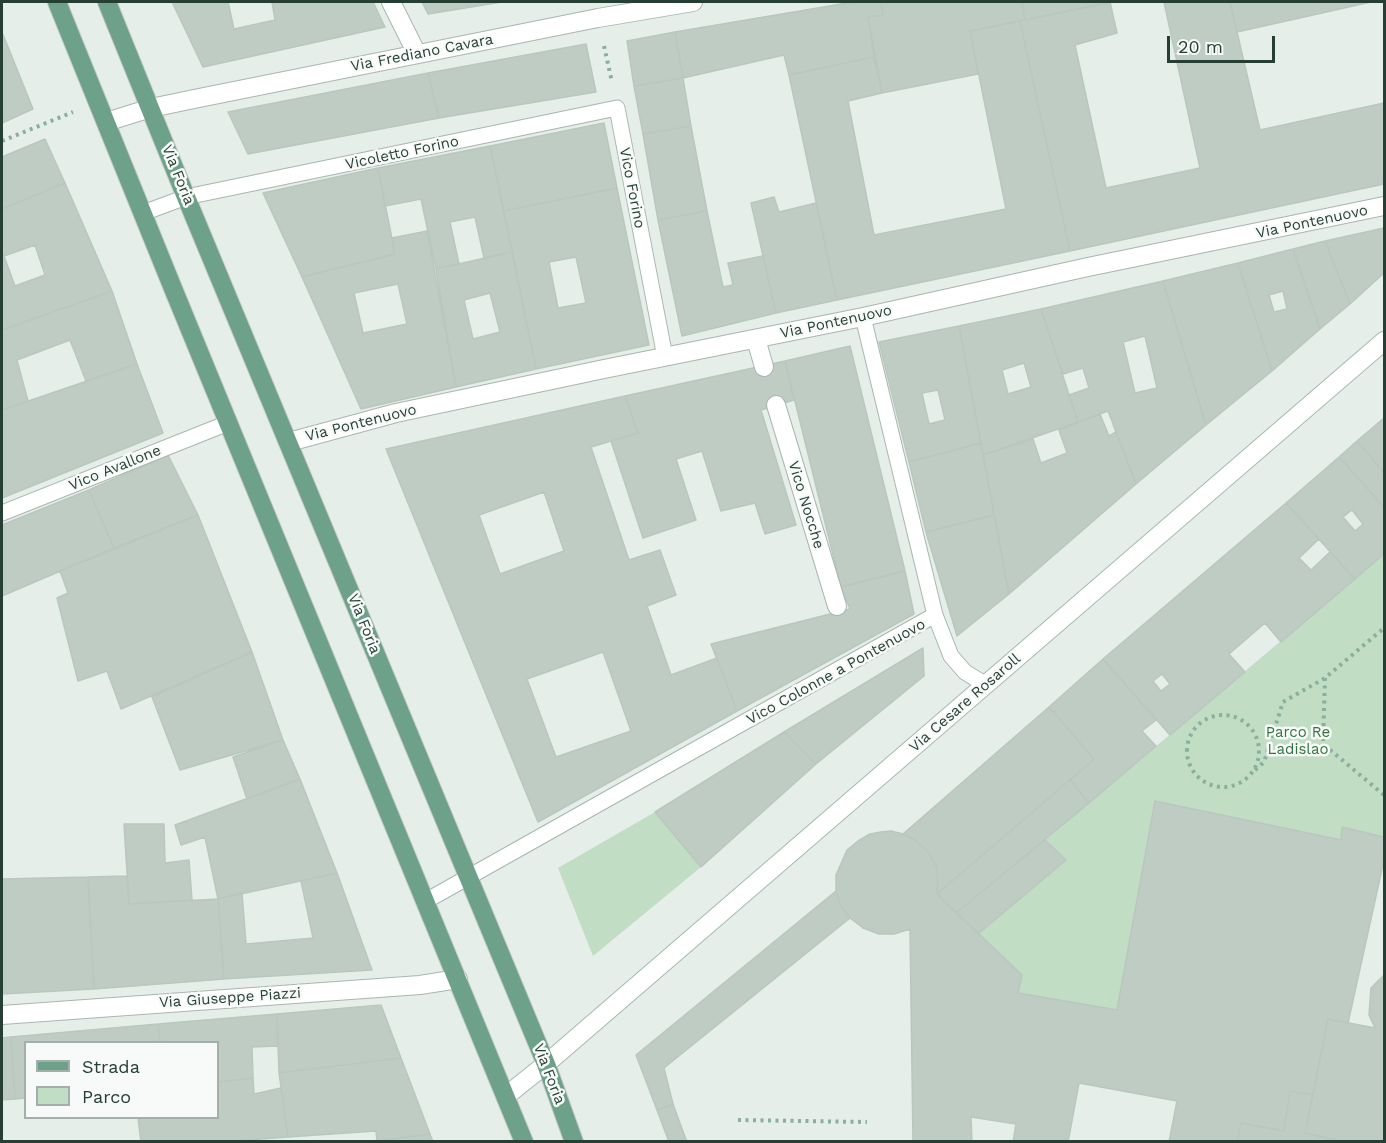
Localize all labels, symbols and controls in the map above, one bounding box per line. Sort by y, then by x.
scale bar [1170,24,1278,62]
street label: Via Frediano Cavara [349,30,495,76]
text: 20 m [1178,36,1223,57]
street label: Vicoletto Forino [344,132,460,174]
street label: Via Foria [158,142,198,208]
street label: Vico Forino [615,146,649,230]
street label: Via Pontenuovo [1254,201,1370,243]
street label: Via Pontenuovo [778,301,894,343]
street label: Via Pontenuovo [304,401,418,445]
street label: Vico Avallone [66,441,164,495]
street label: Vico Nocche [784,459,828,551]
street label: Via Foria [344,591,384,657]
street label: Vico Colonne a Pontenuovo [744,615,928,729]
street label: Via Cesare Rosaroll [906,650,1024,756]
park label: Parco Re Ladislao [1266,724,1330,759]
street label: Via Giuseppe Piazzi [158,984,302,1012]
legend [24,1041,219,1119]
street label: Via Foria [529,1041,569,1107]
text: Strada [82,1056,140,1077]
text: Parco [82,1086,131,1107]

